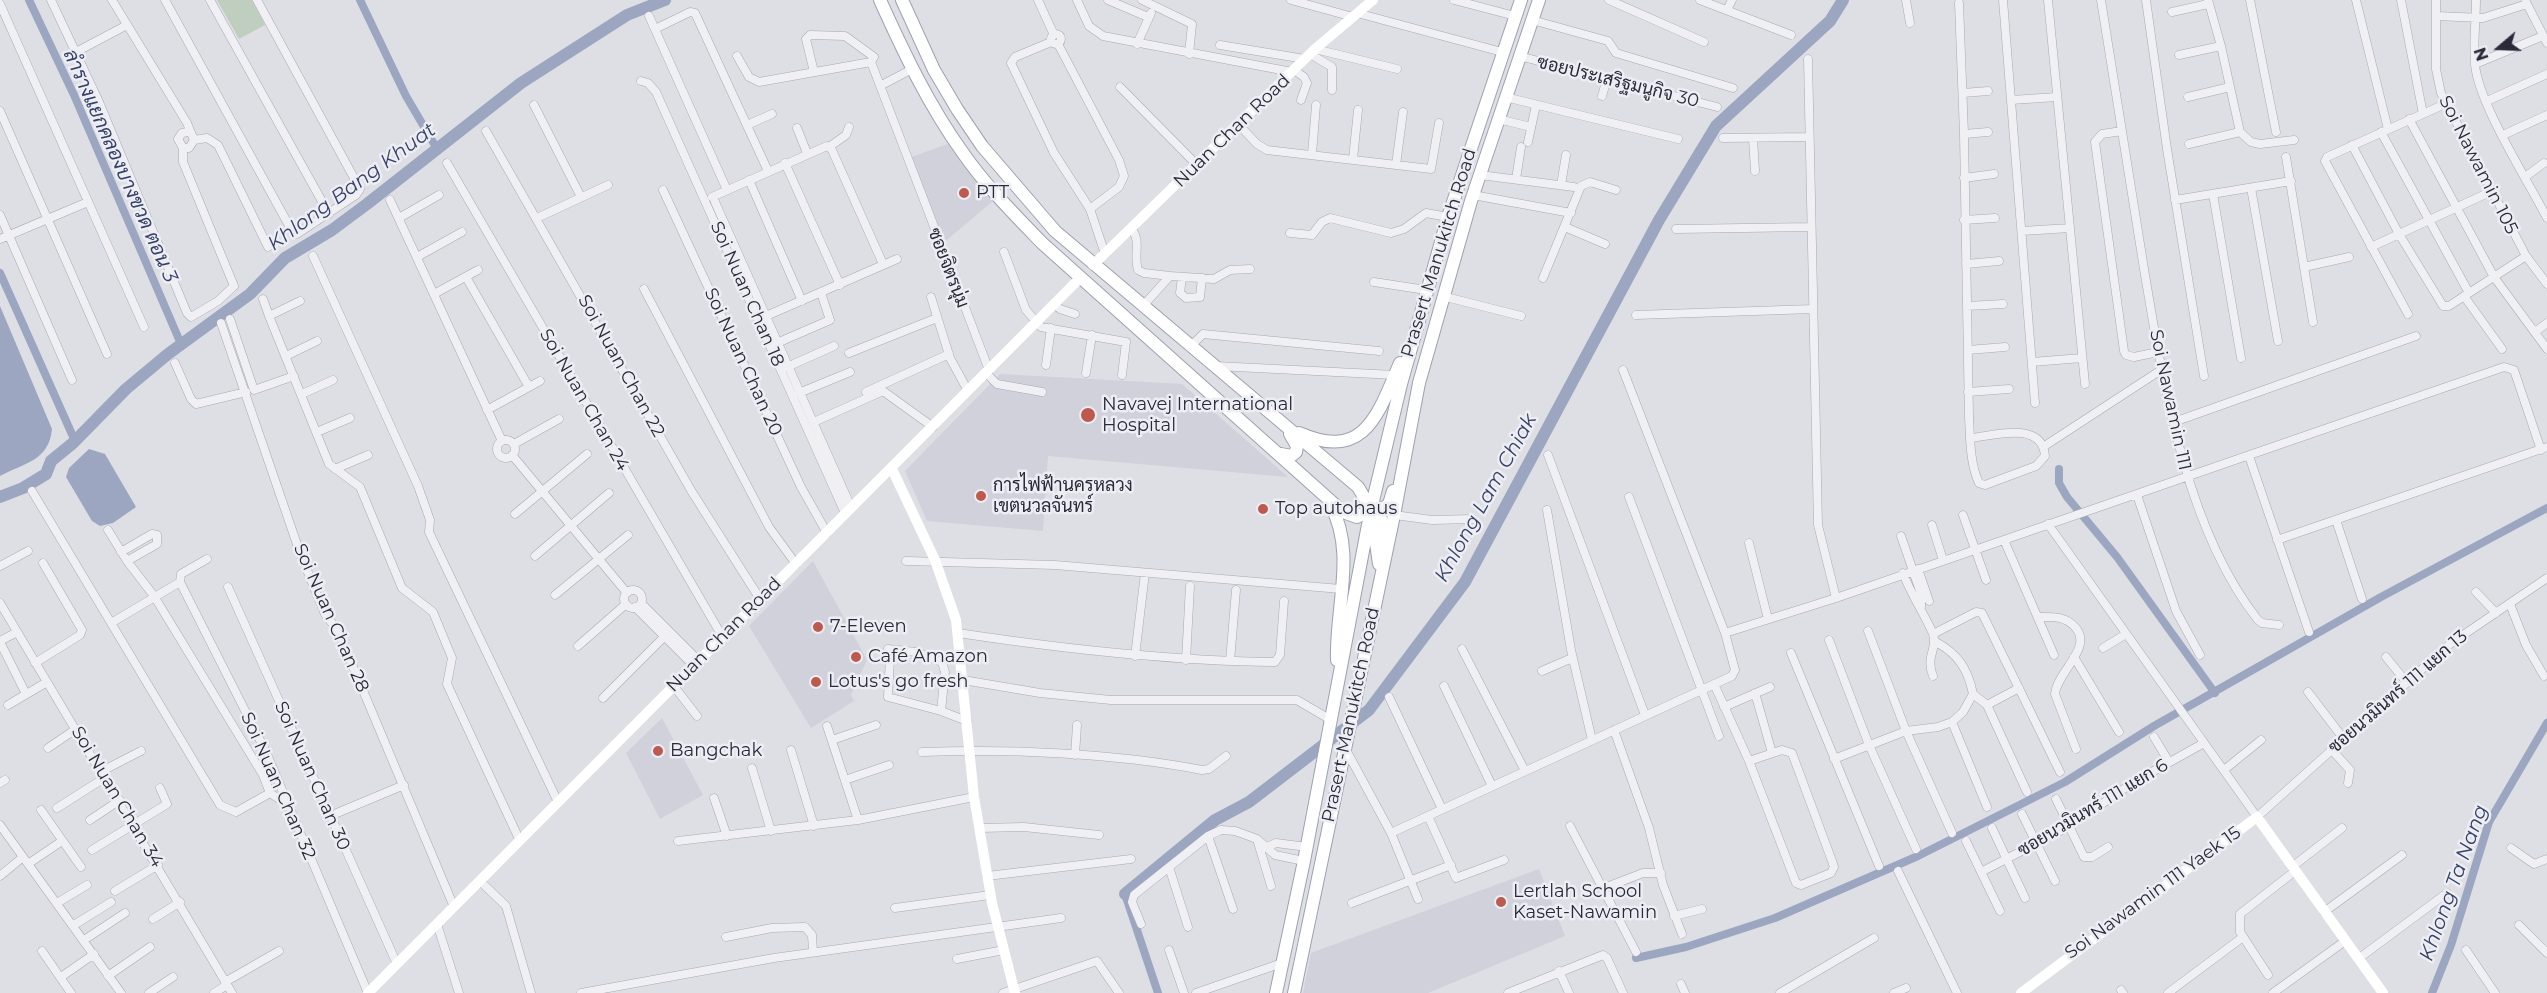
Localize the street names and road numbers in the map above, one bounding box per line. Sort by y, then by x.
street label: ซอยประเสริฐมนูกิจ 30 [1535,51,1701,113]
street label: Nuan Chan Road [1169,70,1295,192]
street label: Soi Nawamin 105 [2434,92,2522,238]
street label: Prasert Manukitch Road [1397,146,1481,360]
street label: Soi Nuan Chan 18 [705,218,789,370]
street label: ซอยจิตรนุ่ม [923,225,973,311]
street label: Soi Nuan Chan 20 [699,285,787,439]
street label: Soi Nuan Chan 22 [573,291,669,441]
street label: Soi Nuan Chan 24 [535,325,633,475]
street label: Soi Nawamin 111 [2145,328,2195,472]
street label: Soi Nuan Chan 28 [289,540,373,696]
street label: Nuan Chan Road [662,573,786,697]
street label: Prasert-Manukitch Road [1318,606,1384,824]
street label: ซอยนวมินทร์ 111 แยก 13 [2324,626,2472,758]
street label: Soi Nuan Chan 30 [269,698,355,854]
street label: Soi Nuan Chan 32 [236,709,320,863]
street label: Soi Nuan Chan 34 [66,723,168,871]
street label: ซอยนวมินทร์ 111 แยก 6 [2014,755,2172,861]
street label: Soi Nawamin 111 Yaek 15 [2061,822,2245,964]

